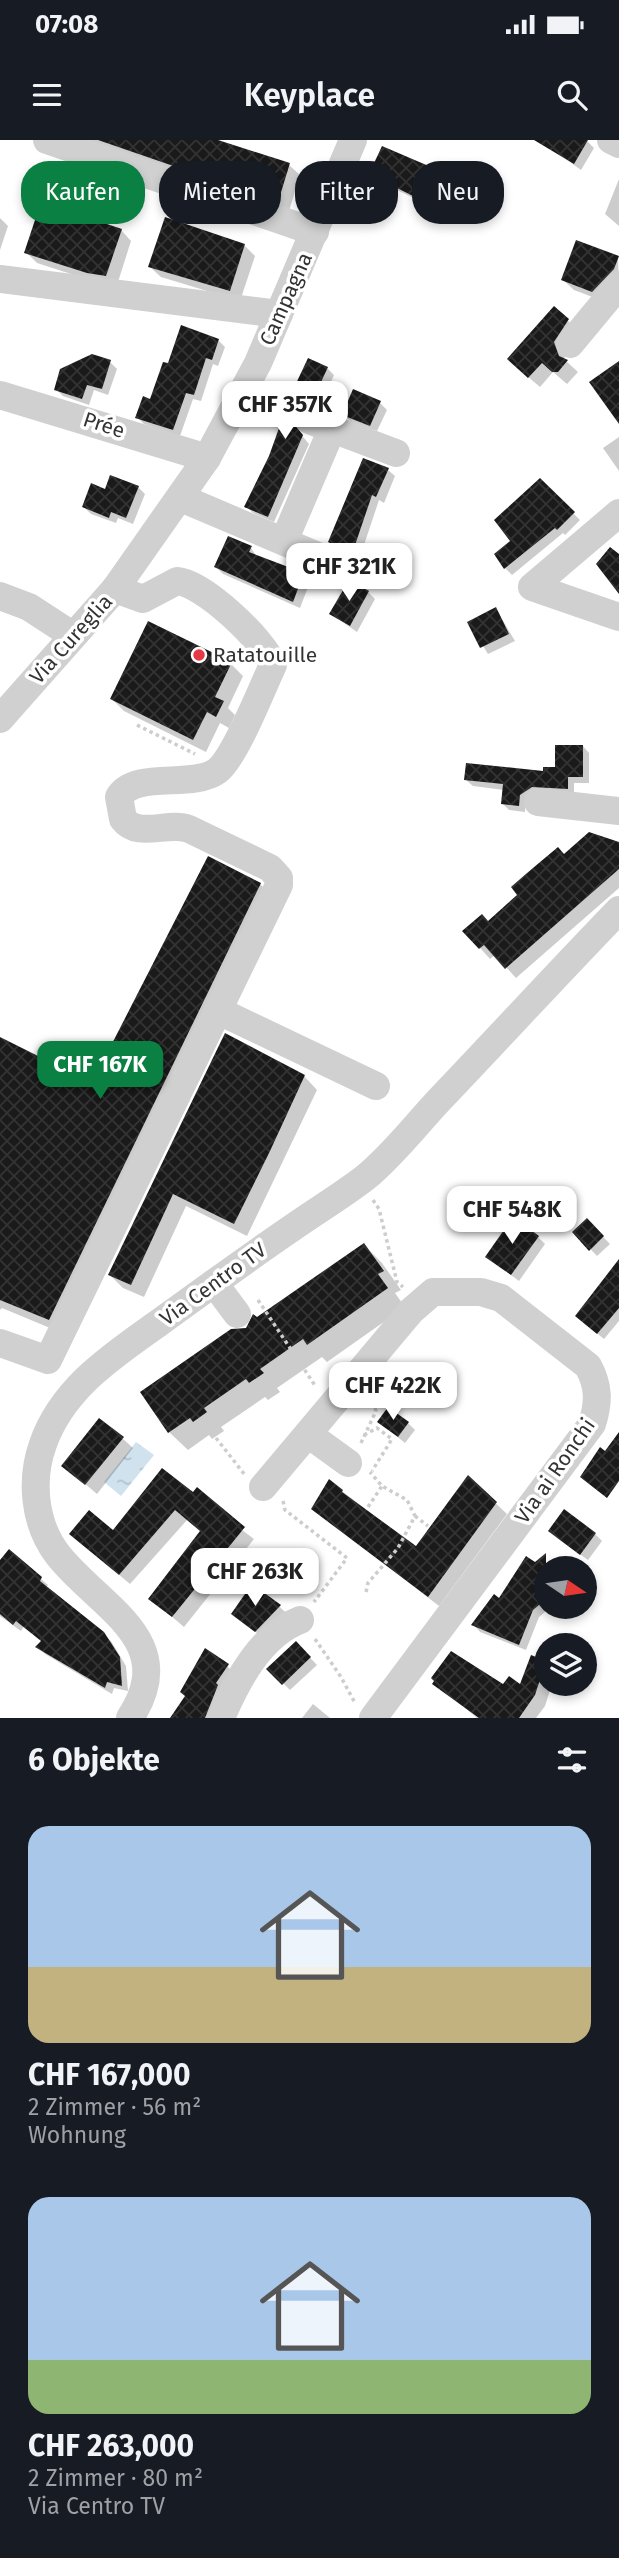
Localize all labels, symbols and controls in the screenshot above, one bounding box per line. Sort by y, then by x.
text: 07:08 [35,9,98,40]
icon: menu [28,76,66,114]
text: Keyplace [244,76,375,114]
icon: search [553,76,591,114]
chip: Kaufen [21,161,145,224]
chip: Mieten [159,161,281,224]
chip: Filter [295,161,398,224]
chip: Neu [412,161,504,224]
street label: Campagna [254,248,318,350]
pin: CHF 357K [213,382,357,441]
text: CHF 357K [238,390,332,418]
street label: Prée [80,406,128,444]
pin: CHF 321K [277,544,421,603]
text: CHF 321K [302,552,396,580]
street label: Via Cureglia [24,589,118,689]
place label: Ratatouille [213,642,317,668]
marker: Ratatouille [191,647,207,663]
pin: CHF 167K [28,1042,172,1101]
text: CHF 167K [53,1050,147,1078]
pin: CHF 548K [440,1186,584,1246]
text: CHF 548K [463,1195,561,1223]
street label: Via Centro TV [155,1237,272,1331]
pin: CHF 422K [321,1362,465,1422]
text: CHF 422K [345,1371,441,1399]
street label: Via ai Ronchi [509,1413,601,1529]
pin: CHF 263K [183,1548,327,1608]
north arrow [534,1556,597,1619]
map controls [534,1556,597,1696]
text: CHF 263K [207,1557,303,1585]
button: layers [534,1633,597,1696]
icon: filters [553,1741,591,1779]
text: 6 Objekte [28,1742,160,1778]
icon: home [247,1872,373,1998]
text: CHF 167,000 [28,2057,191,2093]
text: 2 Zimmer · 56 m² [28,2093,201,2121]
text: Wohnung [28,2121,126,2149]
icon: home [247,2243,373,2369]
text: CHF 263,000 [28,2428,194,2464]
text: 2 Zimmer · 80 m² [28,2464,203,2492]
text: Via Centro TV [28,2492,165,2520]

